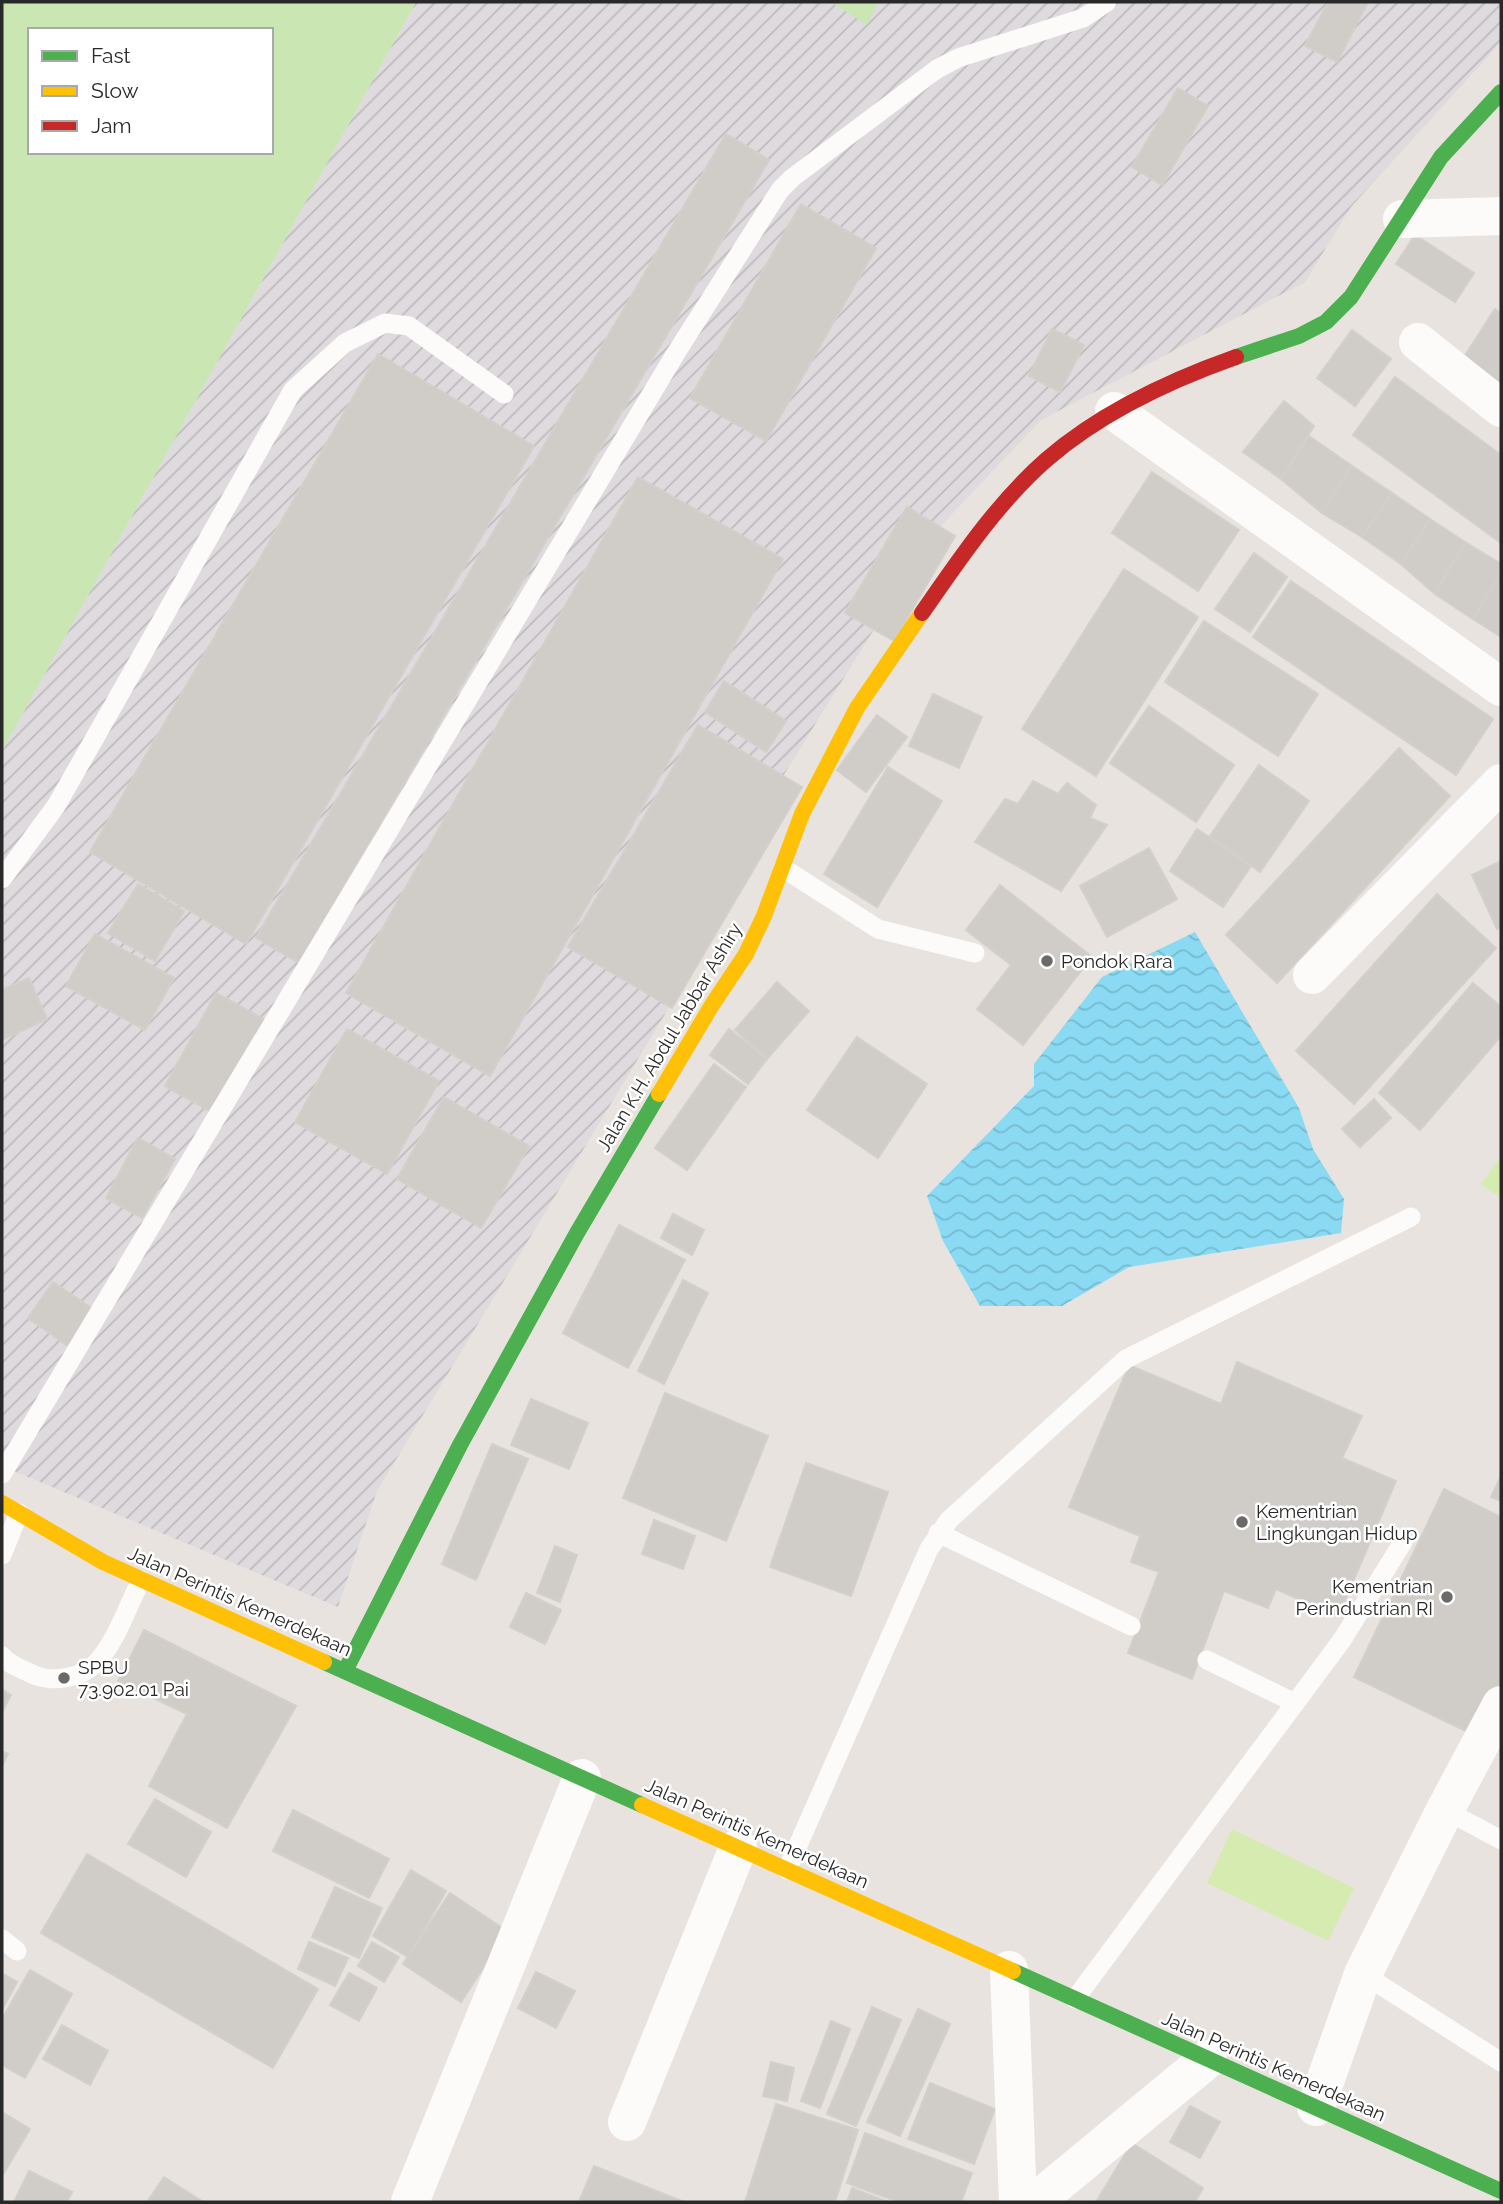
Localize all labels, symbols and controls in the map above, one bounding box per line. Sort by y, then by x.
legend [28,28,273,154]
text: Fast [91,43,131,68]
text: Slow [91,78,139,103]
text: Jam [91,113,132,138]
street label: Jalan K.H. Abdul Jabbar Ashiry [592,919,746,1155]
place label: Pondok Rara [1061,950,1173,972]
marker: Pondok Rara [1039,953,1055,969]
place label: Kementrian Lingkungan Hidup [1256,1500,1417,1544]
marker: Kementrian Lingkungan Hidup [1234,1514,1250,1530]
street label: Jalan Perintis Kemerdekaan [125,1542,355,1660]
place label: Kementrian Perindustrian RI [1295,1575,1433,1619]
marker: Kementrian Perindustrian RI [1439,1589,1455,1605]
place label: SPBU 73.902.01 Pai [78,1656,189,1700]
marker: SPBU 73.902.01 Pai [56,1670,72,1686]
street label: Jalan Perintis Kemerdekaan [642,1774,872,1892]
street label: Jalan Perintis Kemerdekaan [1159,2007,1389,2125]

